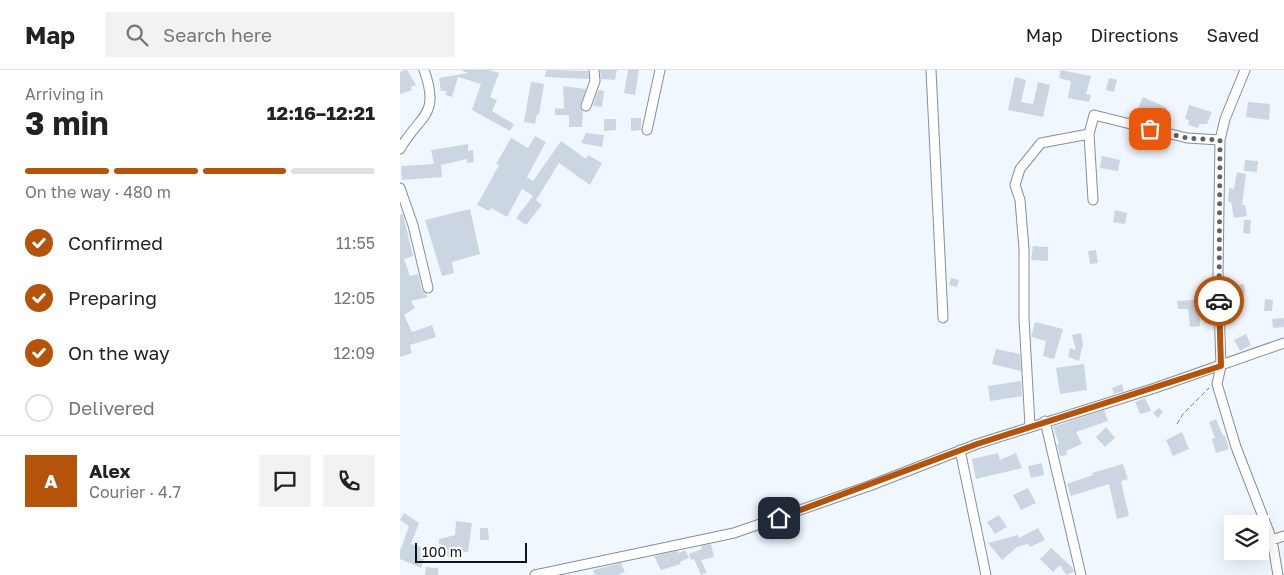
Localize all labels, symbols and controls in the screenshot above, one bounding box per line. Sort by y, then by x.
search box [105,12,455,57]
text: Map [25,20,75,49]
icon: search [123,21,151,49]
text: Search here [163,23,272,46]
text: Map [1026,24,1062,46]
text: Directions [1090,24,1178,46]
text: Saved [1206,24,1259,46]
text: Arriving in [25,84,104,104]
text: 12:16–12:21 [267,101,375,124]
text: 3 min [25,104,109,142]
pin [1129,108,1171,150]
icon: bag [1136,115,1164,143]
text: On the way · 480 m [25,182,171,202]
icon: check [25,229,53,257]
text: Confirmed [68,231,163,254]
text: 11:55 [336,233,375,253]
courier [1194,276,1244,326]
icon: check [25,284,53,312]
text: Preparing [68,286,157,309]
icon: car [1205,287,1233,315]
text: 12:05 [334,288,375,308]
icon: check [25,339,53,367]
text: On the way [68,341,170,364]
text: 12:09 [334,343,375,363]
text: Delivered [68,396,155,419]
button: chat [259,455,311,507]
button: phone [323,455,375,507]
text: Alex [89,459,130,482]
text: A [44,469,58,492]
text: Courier · 4.7 [89,482,181,502]
pin [758,497,800,539]
icon: home [765,504,793,532]
map controls [1224,515,1269,560]
button: layers [1224,515,1269,560]
scale bar [415,540,528,563]
text: 100 m [422,543,462,560]

